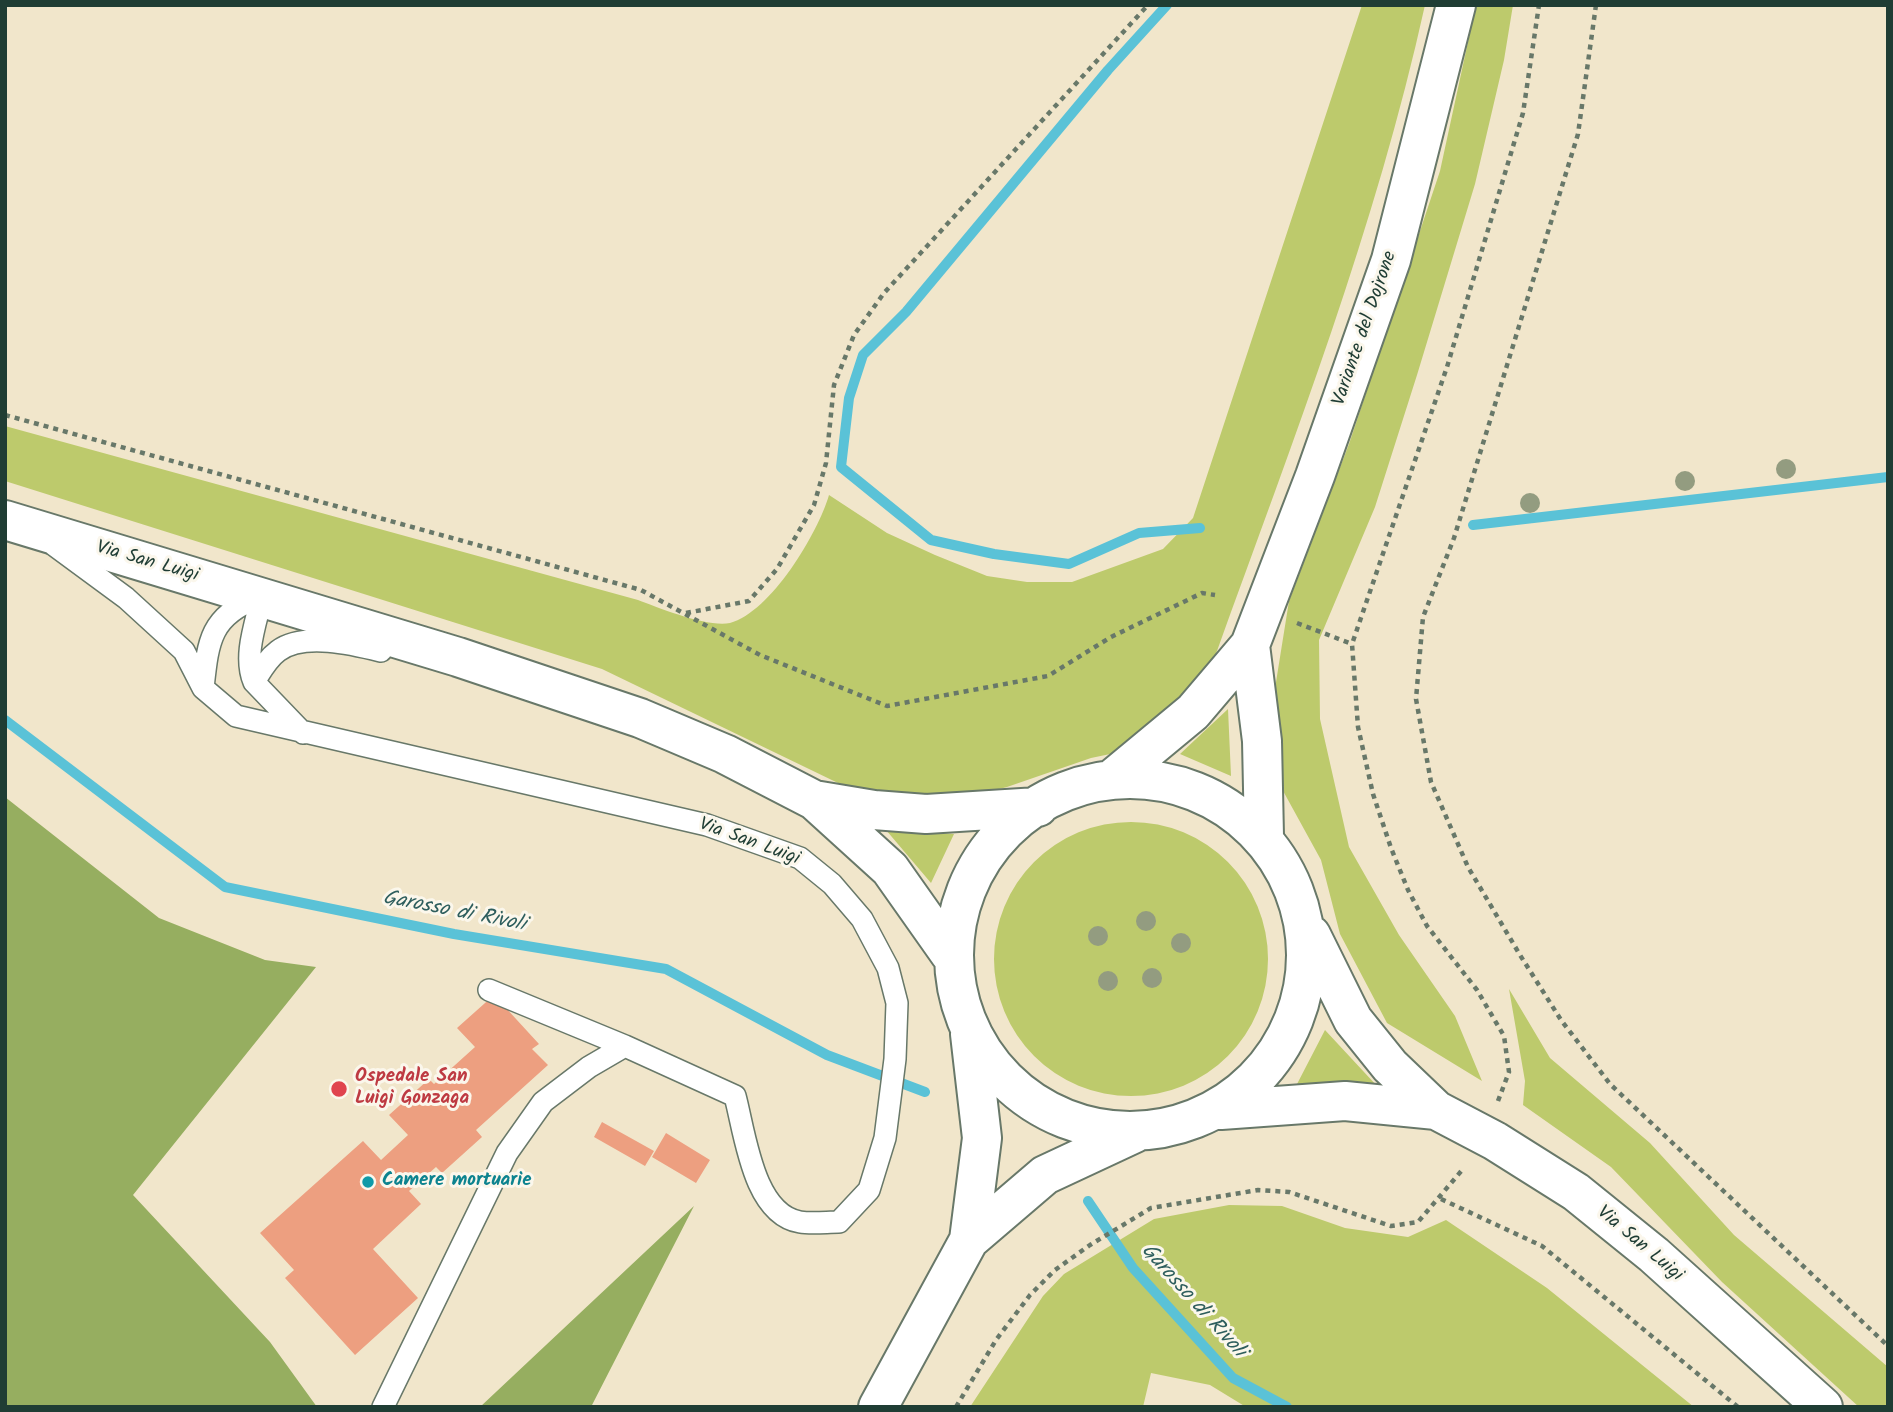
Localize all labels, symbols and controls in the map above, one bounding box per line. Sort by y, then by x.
street label: Variante del Dojrone [1329,249,1403,409]
street label: Via San Luigi [93,538,201,588]
street label: Via San Luigi [696,814,802,872]
water label: Garosso di Rivoli [381,887,527,939]
place label: Ospedale San Luigi Gonzaga [355,1067,469,1111]
marker: Ospedale San Luigi Gonzaga [329,1079,349,1099]
place label: Camere mortuarie [382,1171,531,1193]
marker: Camere mortuarie [360,1174,376,1190]
street label: Via San Luigi [1591,1202,1687,1288]
water label: Garosso di Rivoli [1134,1240,1250,1364]

